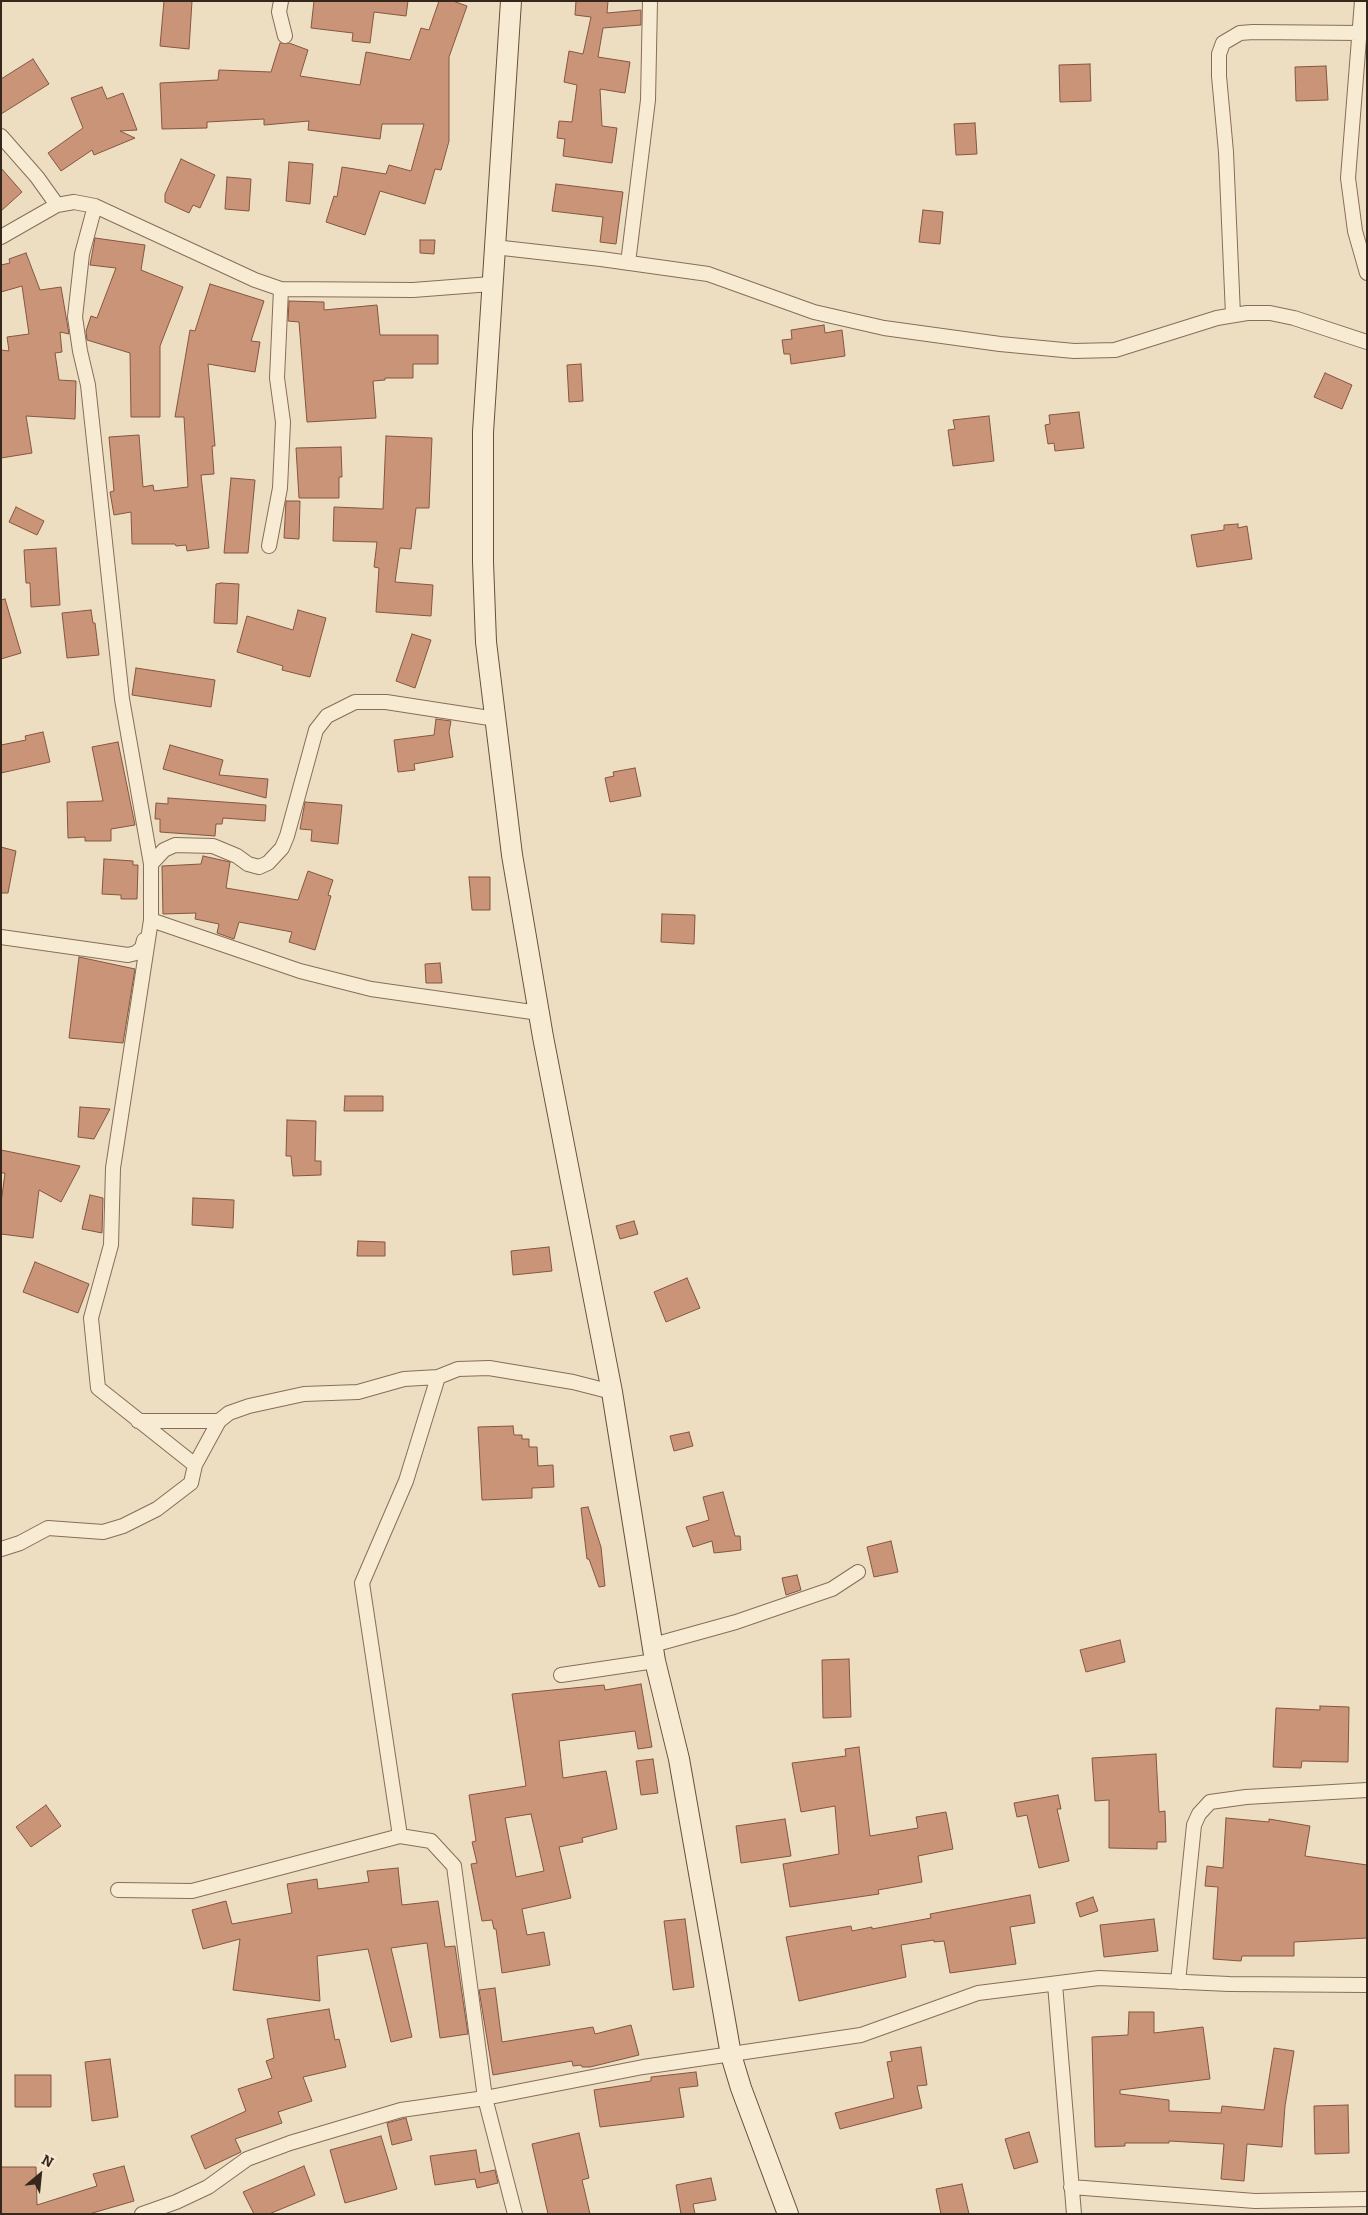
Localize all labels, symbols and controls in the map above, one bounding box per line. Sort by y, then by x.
north arrow [15,2150,65,2200]
text: N [39,2151,56,2171]

